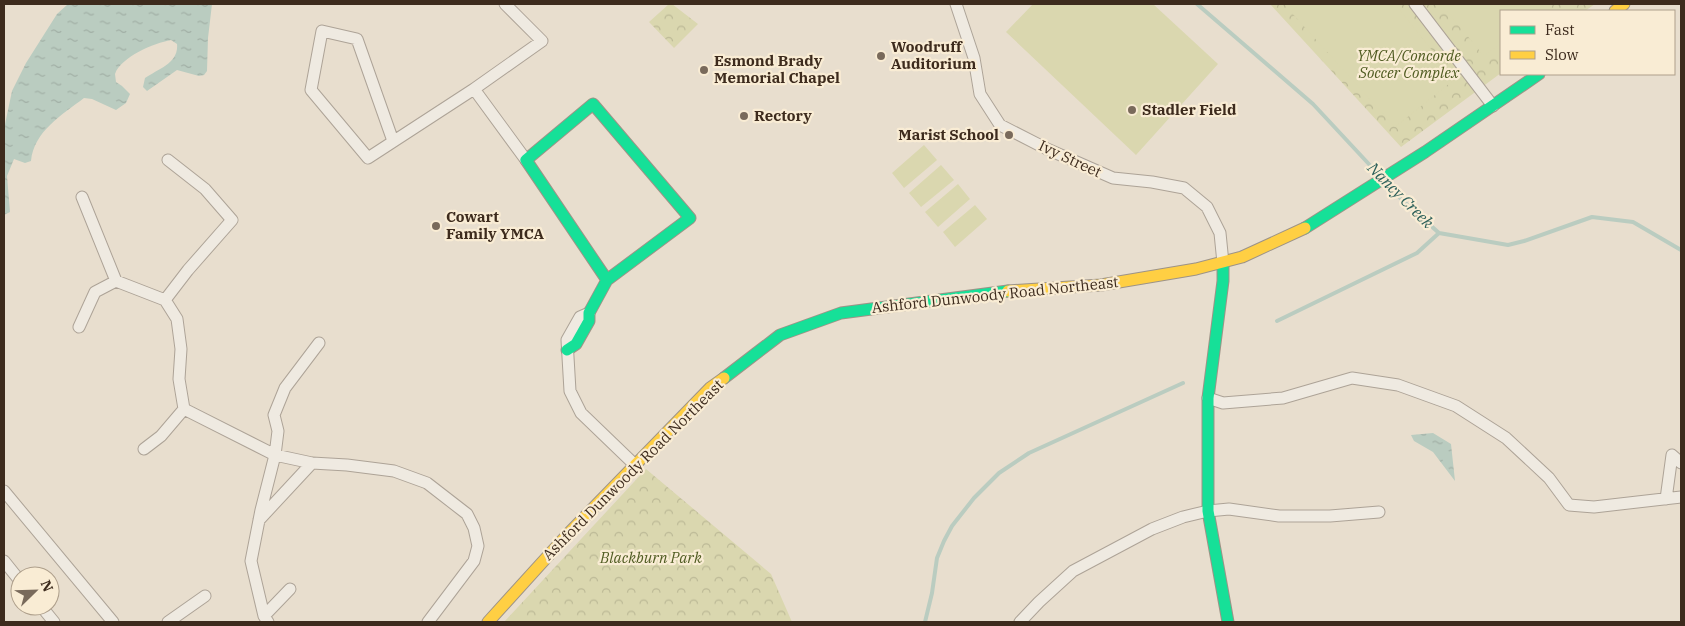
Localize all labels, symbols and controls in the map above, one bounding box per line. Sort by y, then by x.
legend [1500,10,1675,75]
text: Fast [1545,20,1575,39]
place label: Woodruff Auditorium [891,37,977,73]
text: Slow [1545,45,1579,64]
park label: YMCA/Concorde Soccer Complex [1357,46,1461,82]
marker: Woodruff Auditorium [875,50,887,62]
place label: Esmond Brady Memorial Chapel [714,51,840,87]
marker: Esmond Brady Memorial Chapel [698,64,710,76]
place label: Stadler Field [1142,100,1237,119]
marker: Stadler Field [1126,104,1138,116]
place label: Rectory [754,106,812,125]
marker: Rectory [738,110,750,122]
place label: Marist School [898,125,999,144]
marker: Marist School [1003,129,1015,141]
street label: Ivy Street [1036,136,1105,181]
water label: Nancy Creek [1363,157,1439,233]
place label: Cowart Family YMCA [446,207,545,243]
marker: Cowart Family YMCA [430,220,442,232]
street label: Ashford Dunwoody Road Northeast [871,272,1119,317]
street label: Ashford Dunwoody Road Northeast [538,375,727,564]
park label: Blackburn Park [599,548,702,567]
north arrow [10,566,60,616]
text: N [37,577,57,595]

